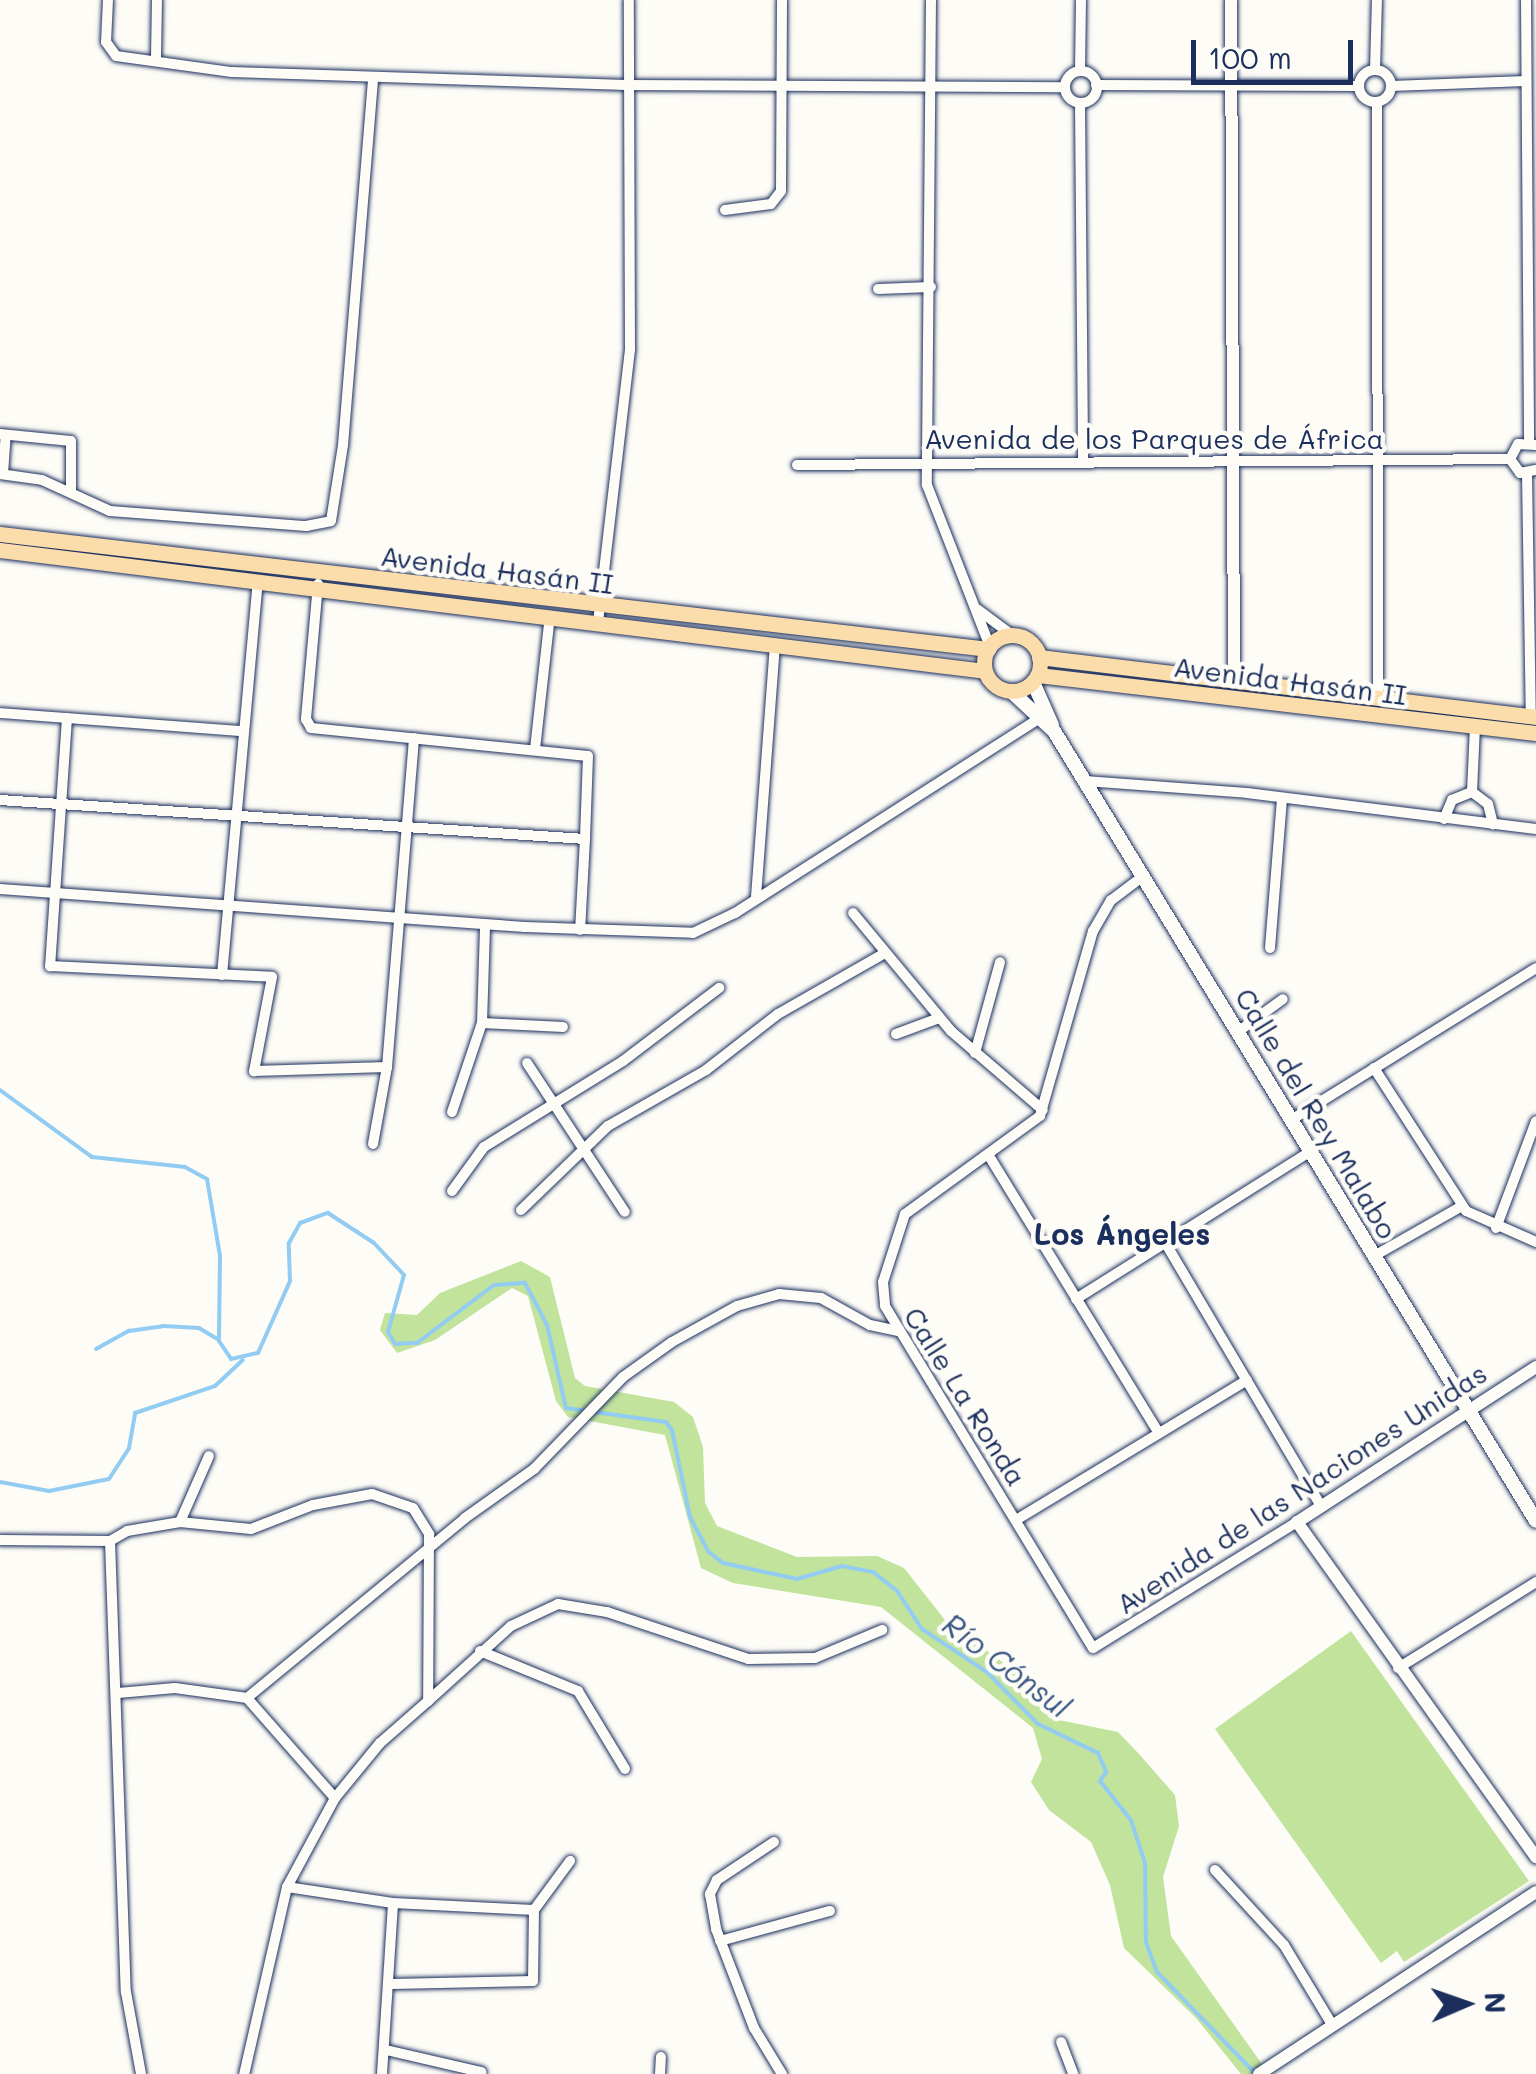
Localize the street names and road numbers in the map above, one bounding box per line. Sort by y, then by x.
street label: Avenida de los Parques de África [924,421,1384,455]
street label: Avenida Hasán II [379,538,615,600]
street label: Avenida Hasán II [1172,649,1408,711]
street label: Calle del Rey Malabo [1229,982,1405,1244]
street label: Calle La Ronda [898,1301,1034,1491]
street label: Avenida de las Naciones Unidas [1110,1356,1492,1620]

